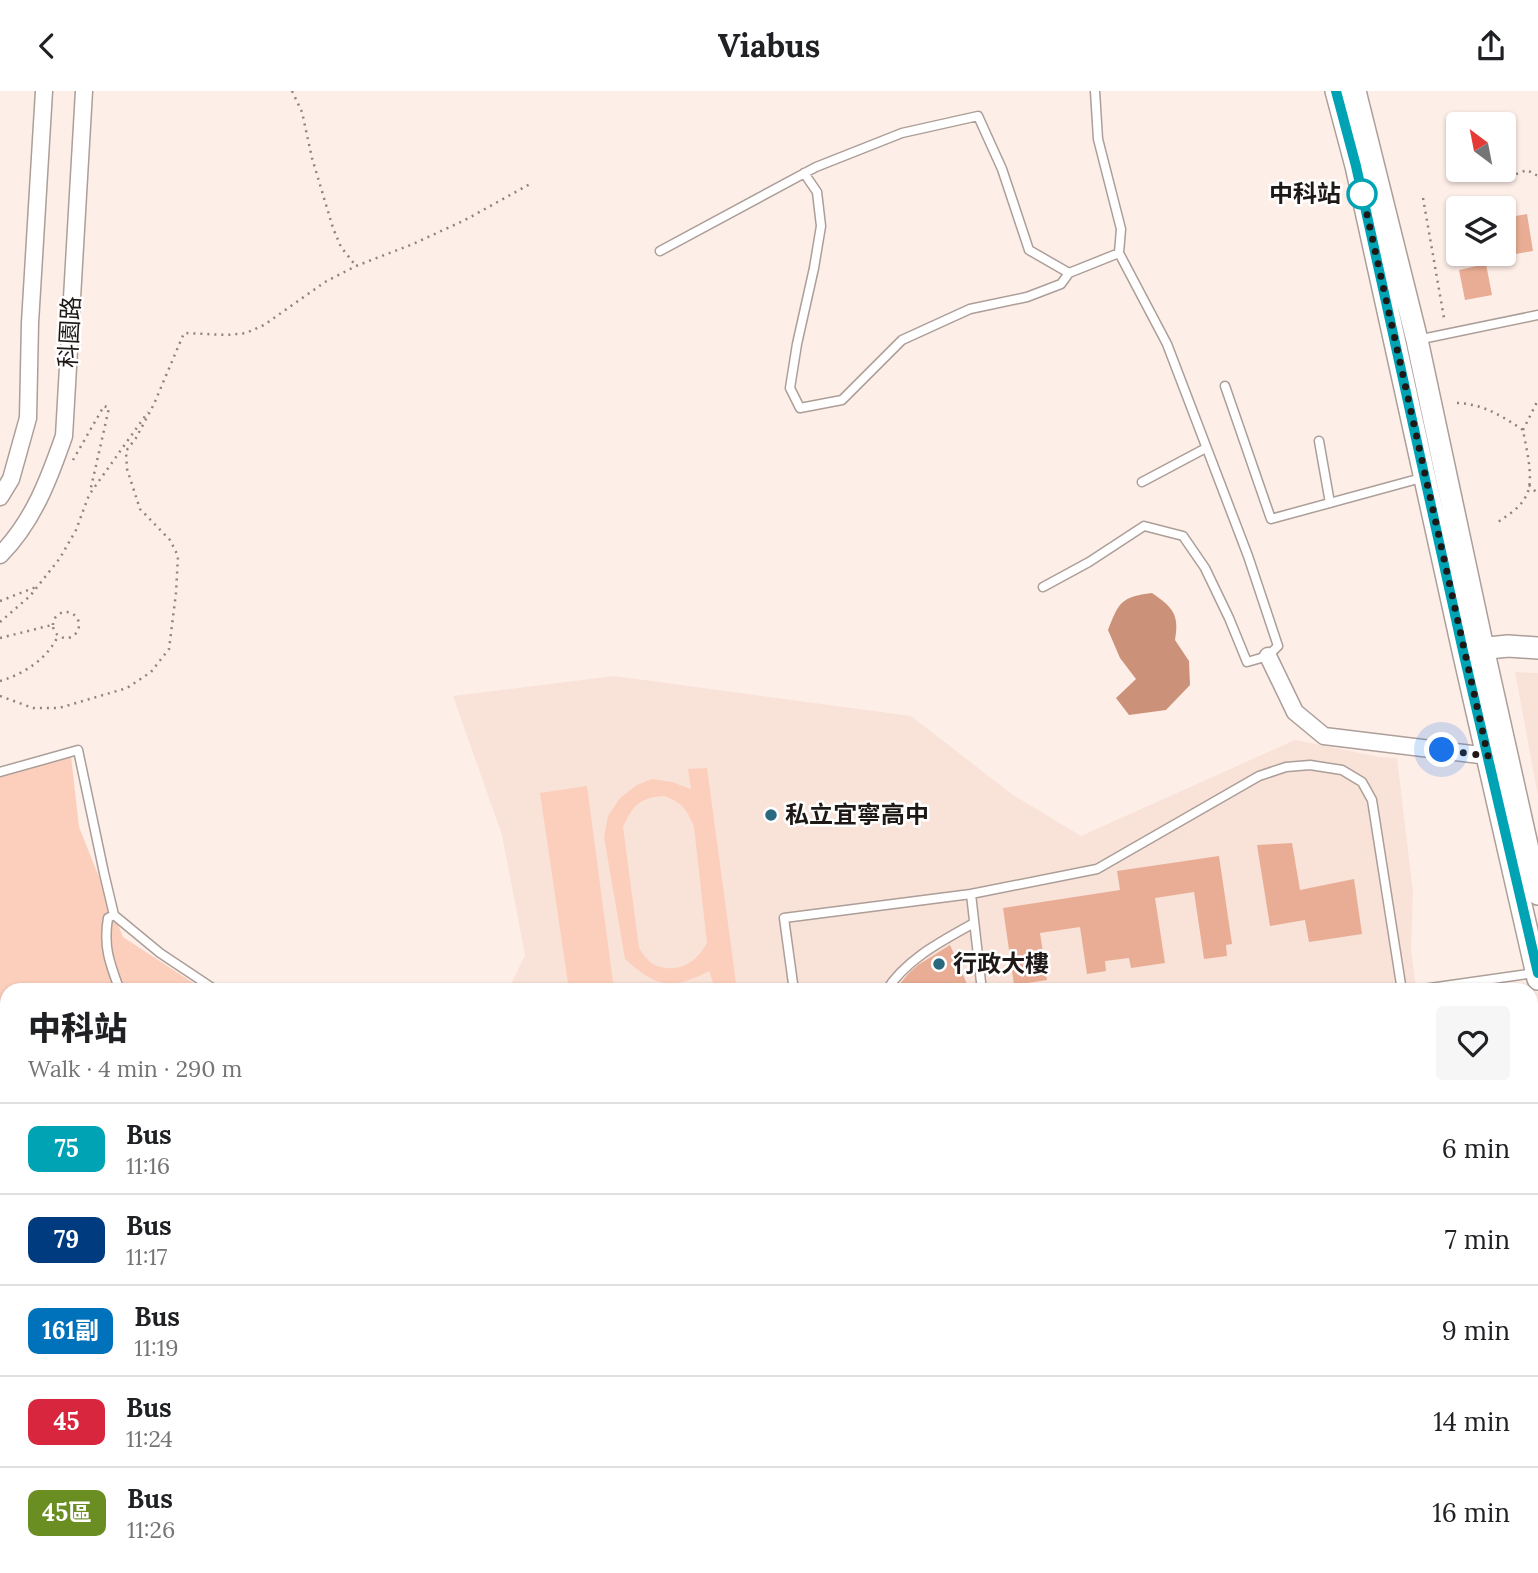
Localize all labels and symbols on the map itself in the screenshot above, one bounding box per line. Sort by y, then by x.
north arrow [1446,112,1516,182]
place label: 中科站 [1269,178,1341,209]
marker: 中科站 [1347,179,1377,209]
street label: 科園路 [52,295,87,369]
your location [1424,732,1459,767]
place label: 私立宜寧高中 [785,799,929,830]
marker: 私立宜寧高中 [763,807,779,823]
place label: 行政大樓 [953,948,1049,979]
marker: 行政大樓 [931,956,947,972]

